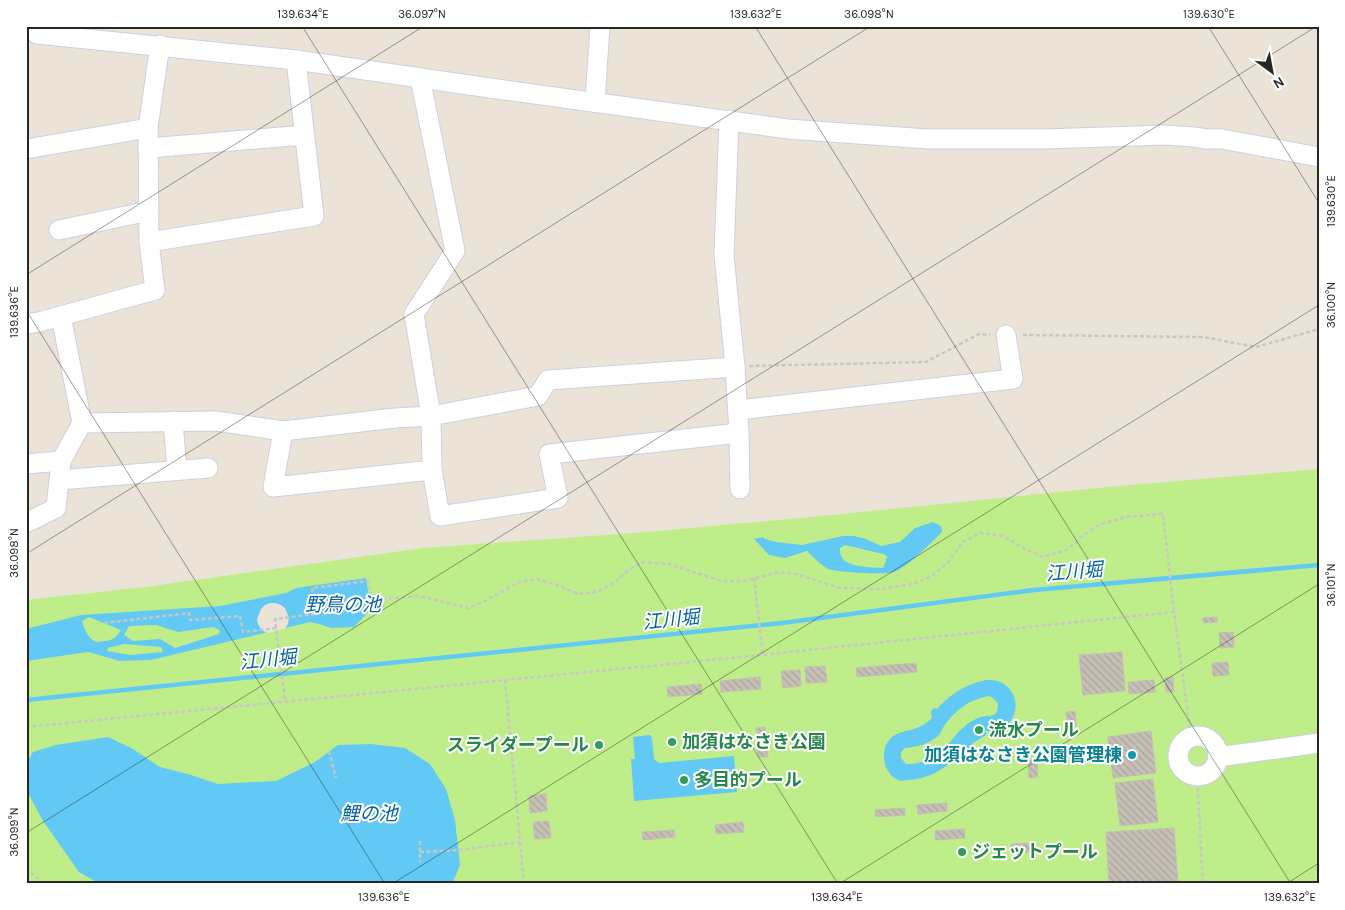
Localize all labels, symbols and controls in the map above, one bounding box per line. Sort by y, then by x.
text: 139.634°E [277,7,329,21]
text: 36.097°N [398,7,446,21]
text: 139.632°E [730,7,782,21]
text: 36.098°N [844,7,894,21]
text: 139.630°E [1183,7,1235,21]
north arrow [1248,48,1298,98]
text: N [1270,73,1287,92]
text: 139.630°E [1324,175,1338,227]
text: 36.100°N [1324,282,1338,328]
text: 139.636°E [7,286,21,338]
text: 36.098°N [7,528,21,578]
water label: 江川堀 [1045,558,1106,585]
text: 36.101°N [1324,563,1338,607]
water label: 野鳥の池 [305,594,383,616]
water label: 江川堀 [641,606,703,634]
water label: 江川堀 [238,646,300,674]
place label: 流水プール [989,719,1079,741]
marker: 流水プール [973,724,985,736]
place label: 加須はなさき公園 [682,731,826,753]
place label: スライダープール [447,734,589,756]
marker: 加須はなさき公園 [666,736,678,748]
marker: スライダープール [593,739,605,751]
place label: 加須はなさき公園管理棟 [924,744,1122,766]
marker: 加須はなさき公園管理棟 [1126,749,1138,761]
place label: 多目的プール [694,769,802,791]
marker: 多目的プール [678,774,690,786]
water label: 鯉の池 [340,803,399,825]
text: 36.099°N [7,807,21,857]
place label: ジェットプール [972,841,1098,863]
marker: ジェットプール [956,846,968,858]
text: 139.636°E [358,890,410,904]
text: 139.634°E [811,890,863,904]
text: 139.632°E [1264,890,1316,904]

